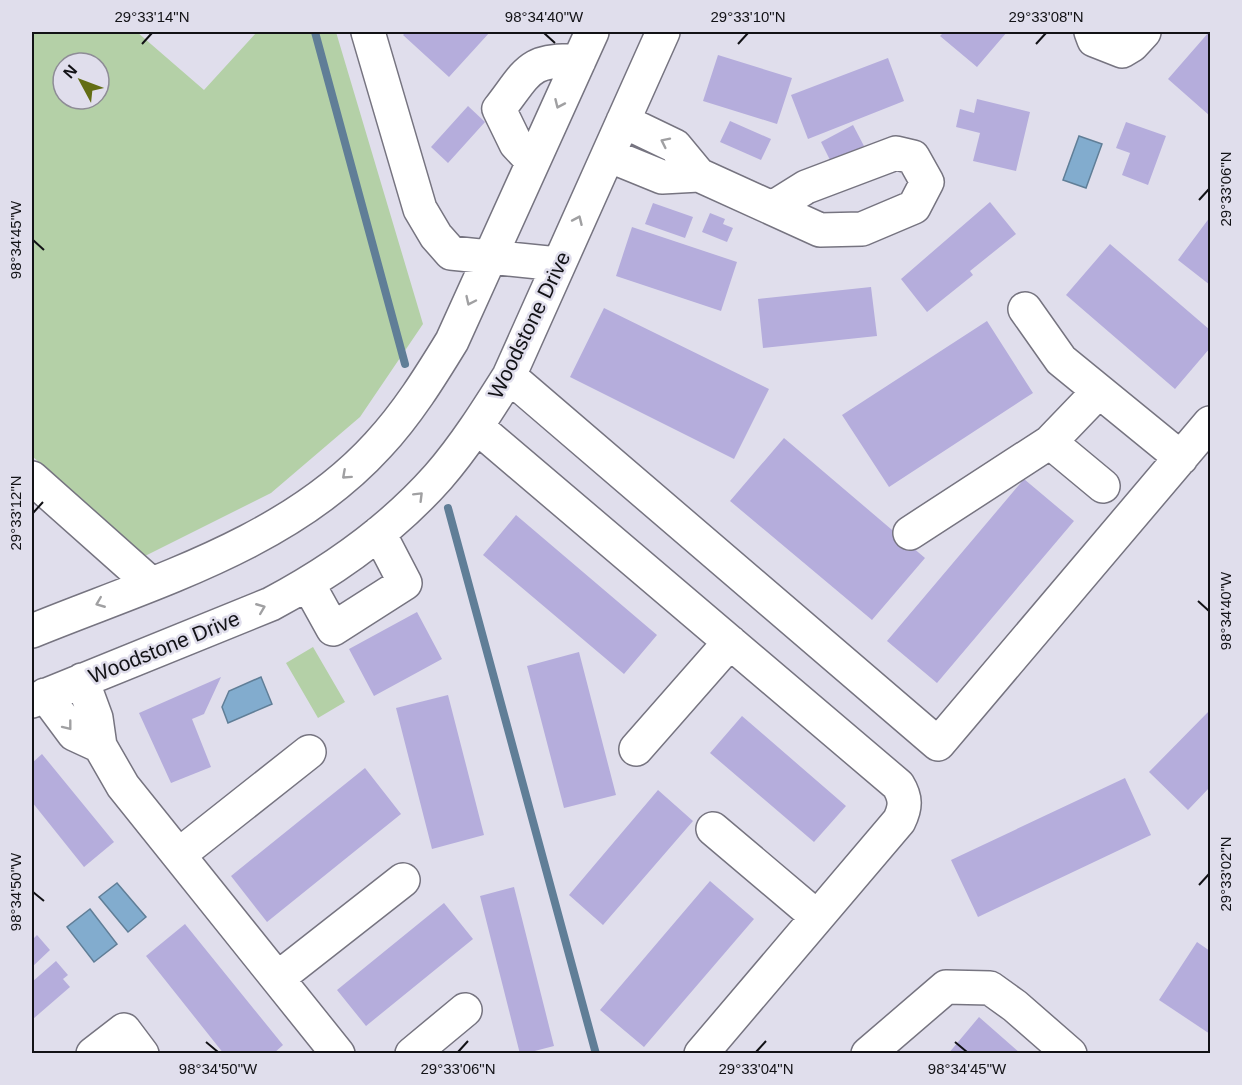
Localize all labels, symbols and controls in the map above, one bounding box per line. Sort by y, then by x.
text: 29°33'14"N [114,8,190,25]
text: 98°34'40"W [505,8,584,25]
text: 29°33'10"N [710,8,786,25]
text: 29°33'08"N [1008,8,1084,25]
north arrow [51,51,111,111]
text: N [60,62,80,81]
one-way arrow [555,97,567,108]
one-way arrow [661,137,672,149]
text: 29°33'06"N [1217,151,1234,227]
text: 98°34'45"W [7,200,24,279]
one-way arrow [571,216,583,227]
street label: Woodstone Drive [483,248,575,402]
one-way arrow [466,294,478,305]
one-way arrow [343,468,353,479]
text: 29°33'12"N [7,475,24,551]
one-way arrow [412,493,423,504]
text: 98°34'40"W [1217,571,1234,650]
one-way arrow [96,596,107,608]
one-way arrow [255,603,266,615]
street label: Woodstone Drive [85,606,243,688]
one-way arrow [61,719,72,730]
text: 29°33'02"N [1217,836,1234,912]
text: 98°34'50"W [7,852,24,931]
text: 98°34'50"W [179,1060,258,1077]
text: 29°33'06"N [420,1060,496,1077]
text: 29°33'04"N [718,1060,794,1077]
text: 98°34'45"W [928,1060,1007,1077]

